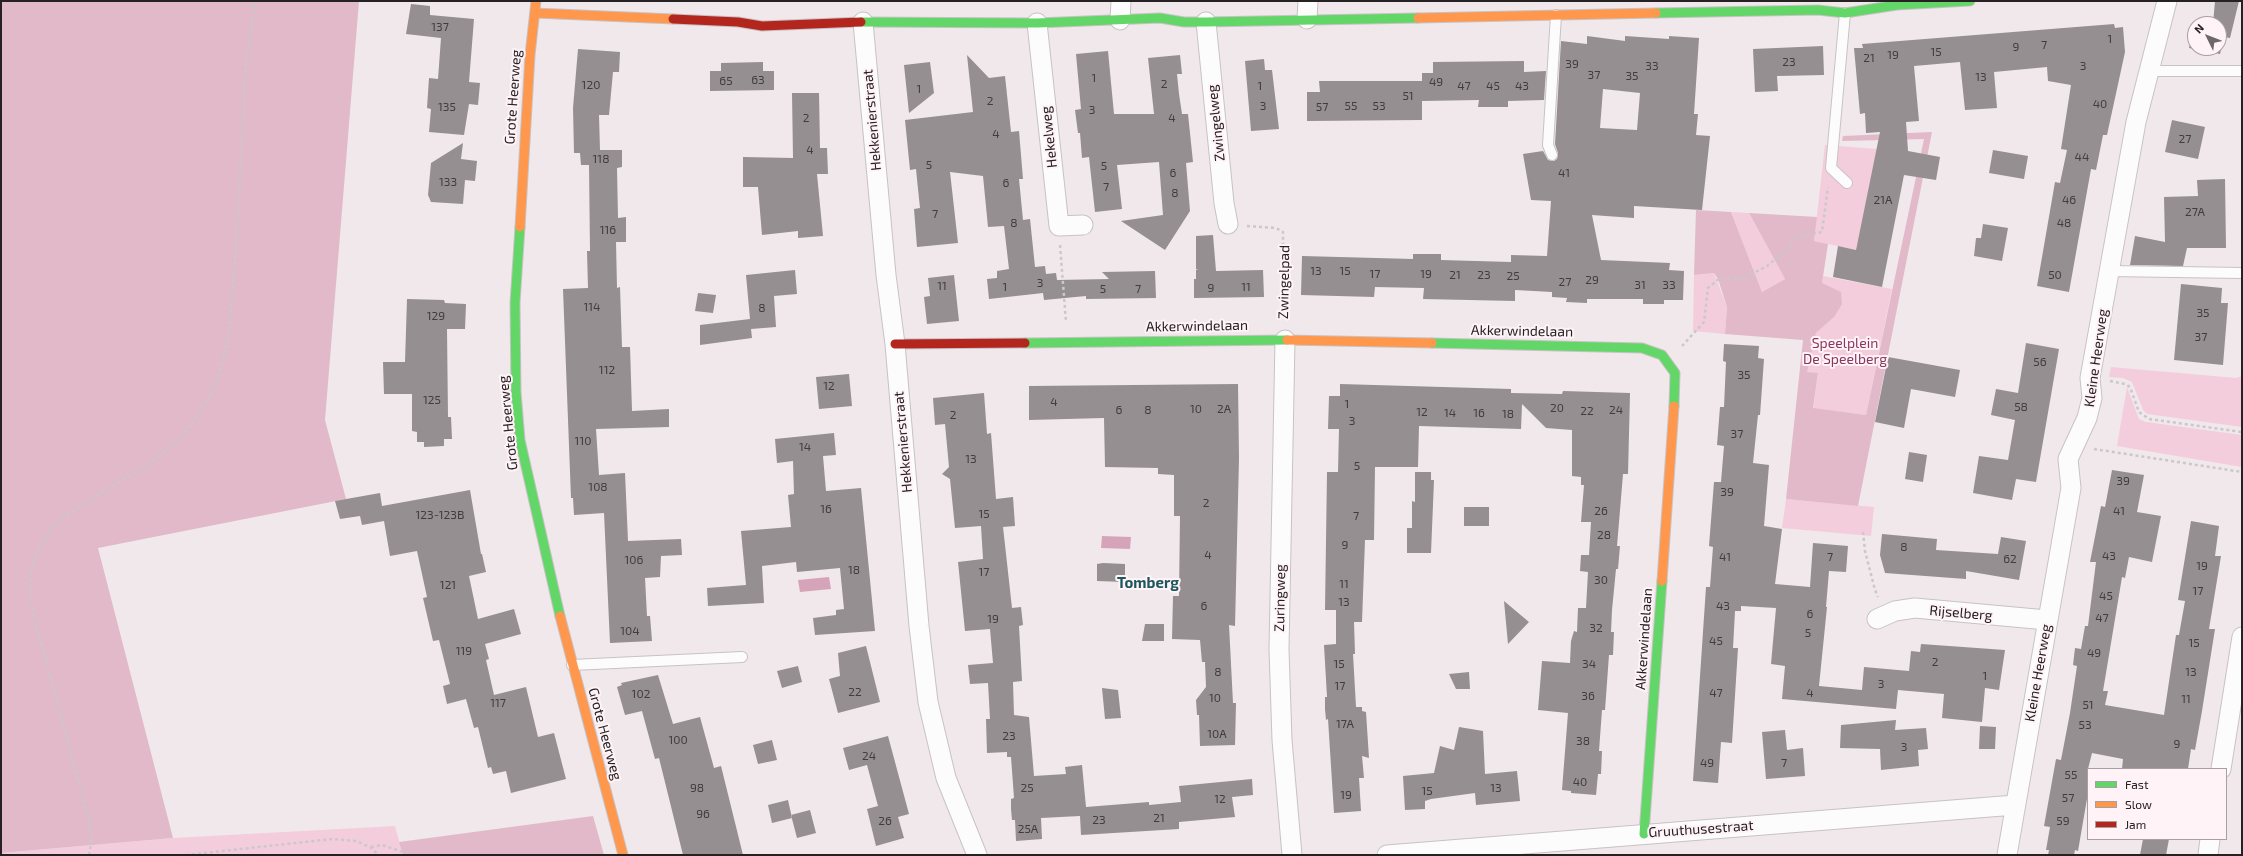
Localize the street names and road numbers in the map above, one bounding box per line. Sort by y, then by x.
street label: Grote Heerweg [501,49,525,145]
street label: Hekkenierstraat [859,68,885,172]
street label: Zwingelweg [1204,84,1228,162]
street label: Hekelweg [1037,105,1061,169]
street label: Zwingelpad [1275,245,1293,319]
street label: Kleine Heerweg [2081,308,2111,408]
street label: Akkerwindelaan [1146,317,1248,335]
street label: Akkerwindelaan [1471,322,1573,340]
street label: Grote Heerweg [495,375,521,471]
street label: Hekkenierstraat [890,390,916,494]
street label: Zuringweg [1271,564,1289,632]
street label: Akkerwindelaan [1632,587,1656,691]
street label: Rijselberg [1929,602,1993,624]
street label: Kleine Heerweg [2021,623,2055,723]
street label: Grote Heerweg [585,686,625,782]
street label: Gruuthusestraat [1648,817,1754,841]

